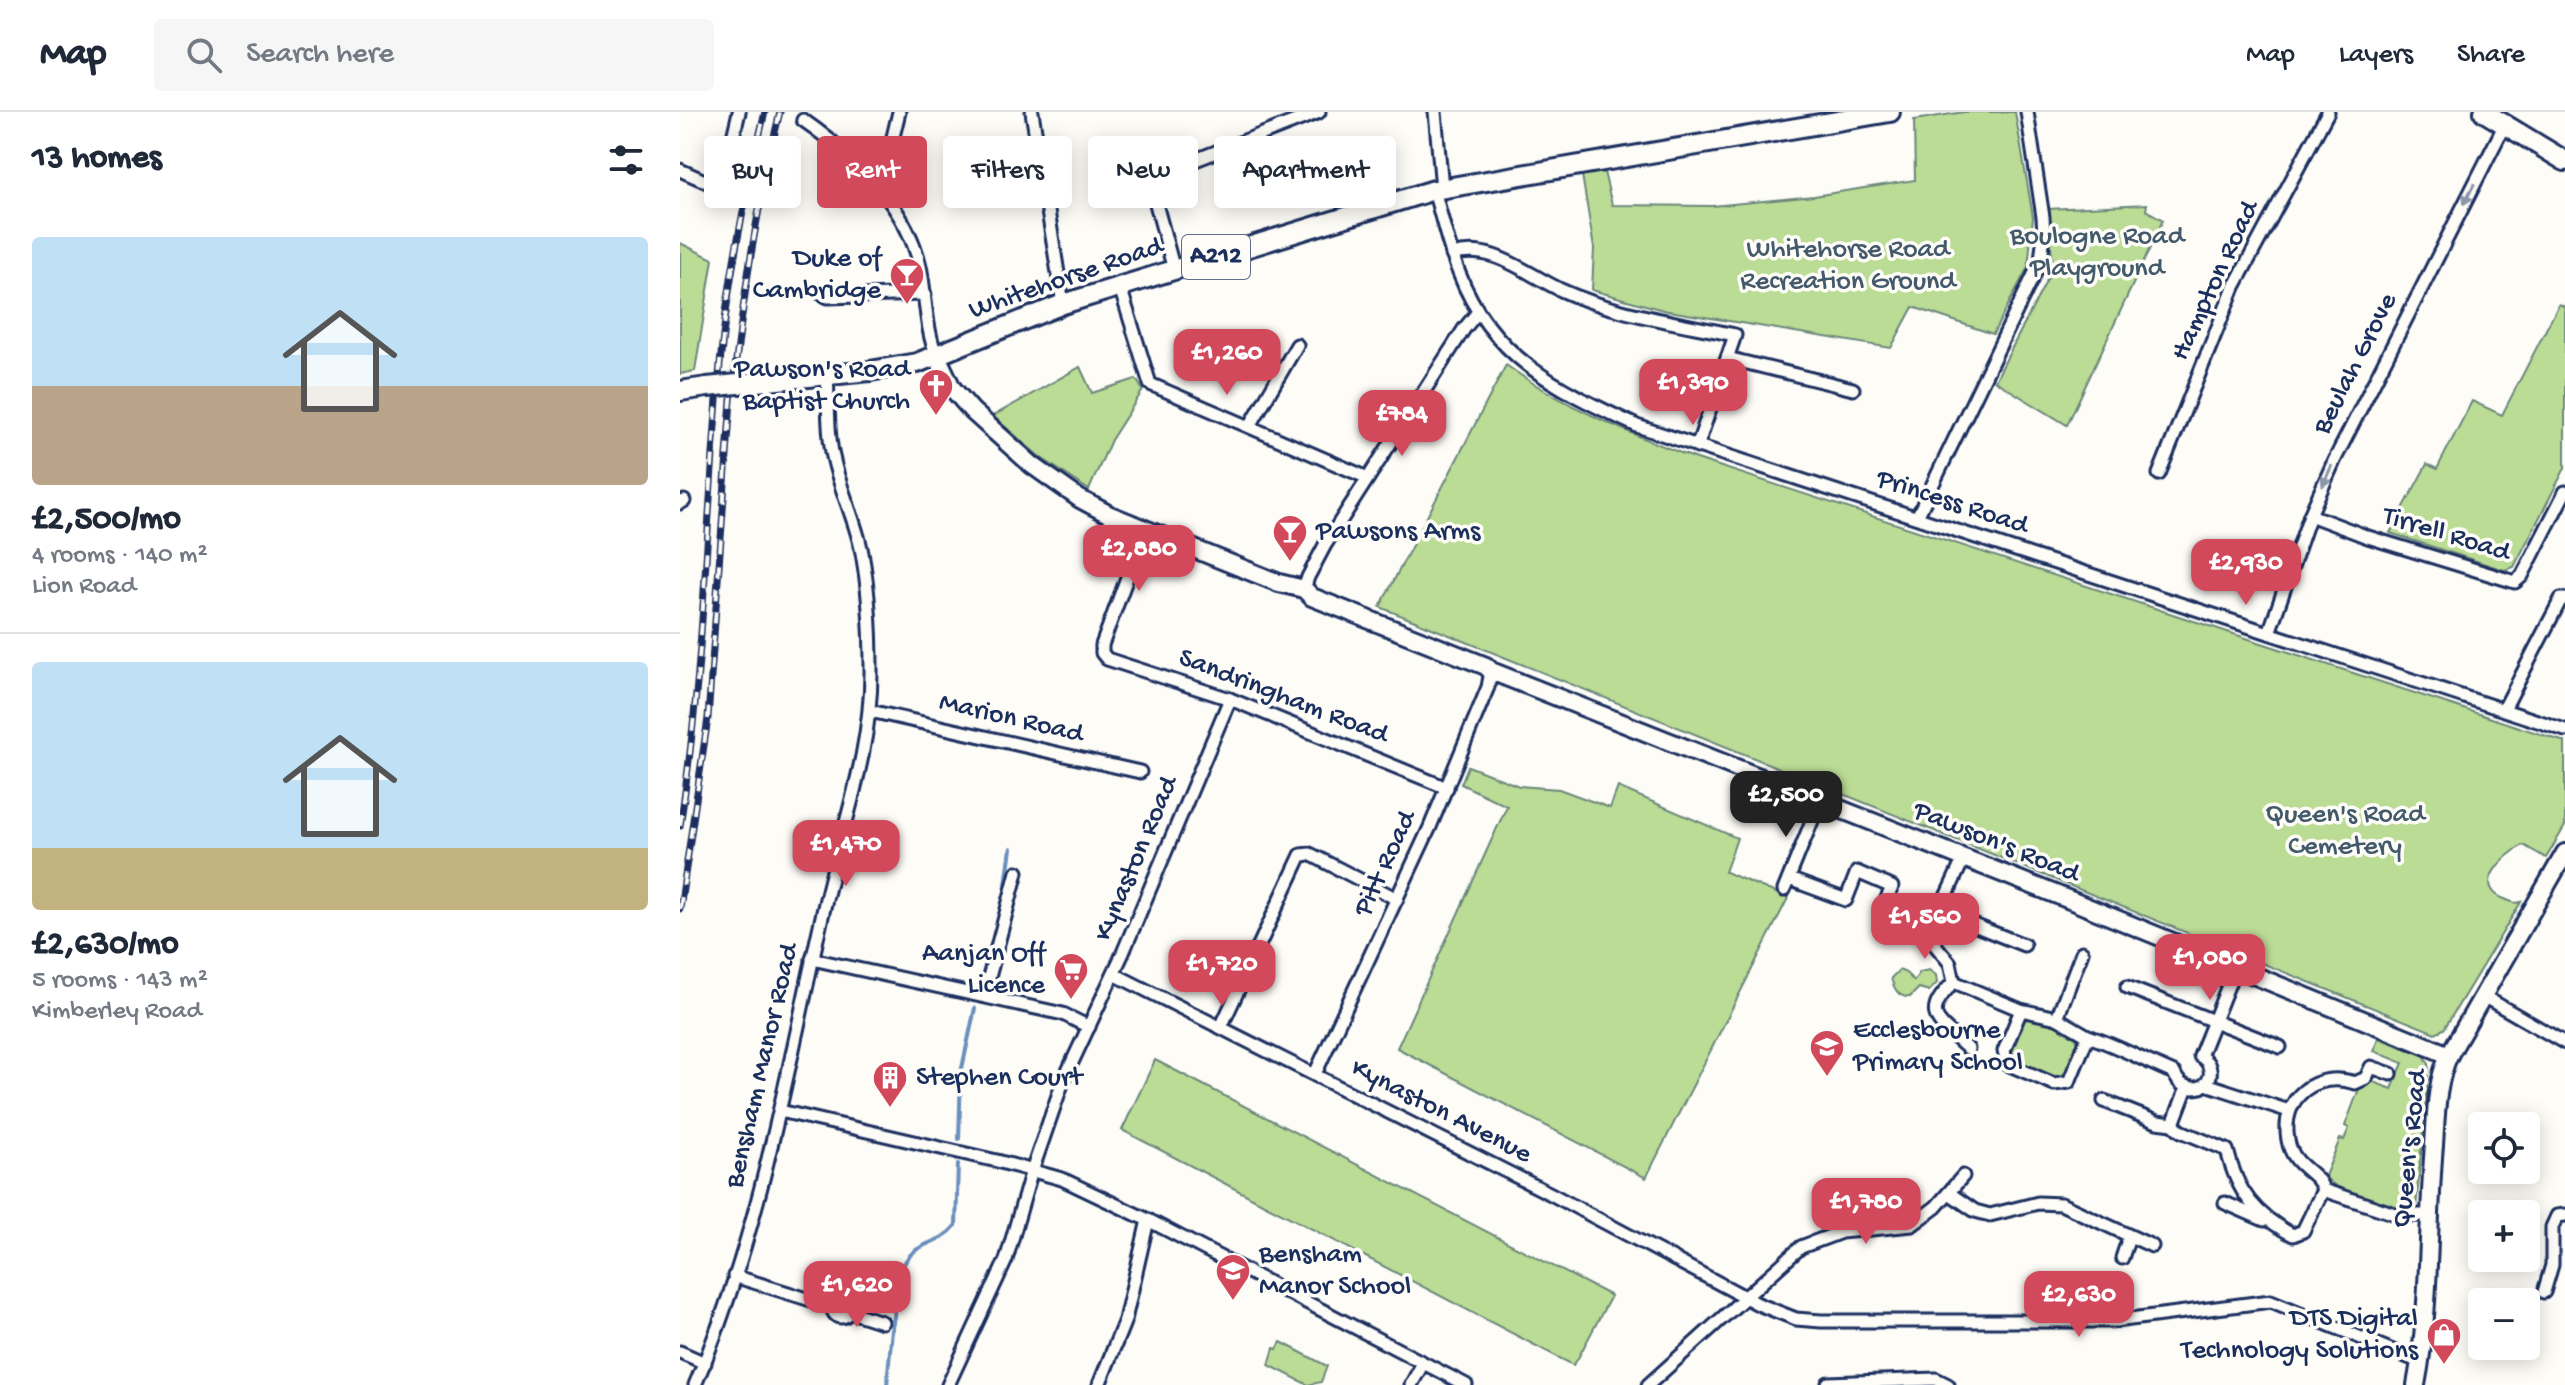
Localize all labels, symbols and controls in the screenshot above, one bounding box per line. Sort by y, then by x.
search box [154,19,714,91]
text: Map [40,33,106,77]
icon: search [182,33,226,77]
text: Search here [246,38,394,73]
text: Map [2246,39,2295,72]
text: Layers [2339,39,2413,72]
text: Share [2457,39,2525,72]
chip: Buy [704,136,801,208]
chip: Rent [817,136,927,208]
chip: Filters [943,136,1072,208]
chip: New [1088,136,1198,208]
chip: Apartment [1214,136,1396,208]
icon: filters [604,138,648,182]
text: 13 homes [32,140,162,180]
one-way arrow [2463,182,2476,205]
street label: Hampton Road [2165,194,2268,366]
park label: Boulogne Road Playground [2009,221,2187,286]
street label: Whitehorse Road [965,230,1170,328]
park label: Whitehorse Road Recreation Ground [1740,234,1958,299]
road number: A212 [1182,235,1250,279]
place label: Duke of Cambridge [753,243,883,308]
bar icon: Duke of Cambridge [888,256,926,306]
street label: Beulah Grove [2306,287,2406,441]
icon: home [268,289,412,433]
pin: £1,260 [1162,329,1292,397]
text: £1,260 [1192,339,1262,370]
place label: Pawson's Road Baptist Church [733,354,913,419]
pin: £1,390 [1628,359,1758,427]
church icon: Pawson's Road Baptist Church [917,367,955,417]
text: £1,390 [1657,369,1729,400]
pin: £784 [1355,390,1449,458]
text: £784 [1376,400,1428,431]
street label: Princess Road [1871,463,2034,544]
one-way arrow [2320,464,2334,488]
street label: Tirrell Road [2377,499,2516,571]
text: £2,500/mo [32,501,181,541]
bar icon: Pawsons Arms [1271,513,1309,563]
place label: Pawsons Arms [1315,516,1481,549]
pin: £2,880 [1074,525,1204,593]
text: £2,880 [1101,535,1177,566]
pin: £2,930 [2181,539,2311,607]
text: 4 rooms · 140 m² [32,541,208,572]
text: £2,930 [2209,549,2283,580]
text: Lion Road [32,572,136,603]
street label: Sandringham Road [1174,642,1395,753]
street label: Marion Road [936,686,1089,752]
icon: home [268,714,412,858]
street label: Kynaston Road [1088,769,1187,946]
pin: £2,500 [1721,771,1851,839]
text: £2,500 [1748,781,1824,812]
street label: Pawson's Road [1907,794,2086,892]
park label: Queen's Road Cemetery [2265,799,2427,864]
street label: Pitt Road [1347,804,1426,923]
pin: £1,470 [781,820,911,888]
text: £1,470 [811,830,881,861]
pin: £1,560 [1860,893,1990,961]
text: £1,560 [1889,903,1961,934]
text: £2,630/mo [32,926,179,966]
pin: £1,080 [2145,934,2275,1002]
street label: Bensham Manor Road [719,938,808,1192]
place label: Aanjan Off Licence [922,938,1047,1003]
pin: £1,720 [1157,940,1287,1008]
text: £1,080 [2173,944,2247,975]
text: £1,720 [1186,950,1258,981]
supermarket icon: Aanjan Off Licence [1052,951,1090,1001]
text: 5 rooms · 143 m² [32,966,208,997]
text: Kimberley Road [32,997,202,1028]
place label: Ecclesbourne Primary School [1852,1015,2023,1080]
school or university icon: Ecclesbourne Primary School [1808,1028,1846,1078]
street label: Kynaston Avenue [1345,1052,1537,1172]
building icon: Stephen Court [871,1059,909,1109]
place label: Stephen Court [916,1062,1085,1095]
street label: Queen's Road [2386,1065,2436,1230]
map controls [2468,1112,2540,1360]
button: locate [2468,1112,2540,1184]
pin: £1,780 [1801,1178,1931,1246]
text: £1,780 [1830,1188,1902,1219]
button: + [2468,1200,2540,1272]
place label: Bensham Manor School [1258,1239,1411,1304]
school or university icon: Bensham Manor School [1214,1252,1252,1302]
pin: £1,620 [792,1261,922,1329]
text: £1,620 [822,1271,892,1302]
pin: £2,630 [2014,1271,2144,1339]
text: £2,630 [2042,1281,2116,1312]
button: − [2468,1288,2540,1360]
place label: DTS Digital Technology Solutions [2179,1303,2419,1368]
shop icon: DTS Digital Technology Solutions [2425,1316,2463,1366]

